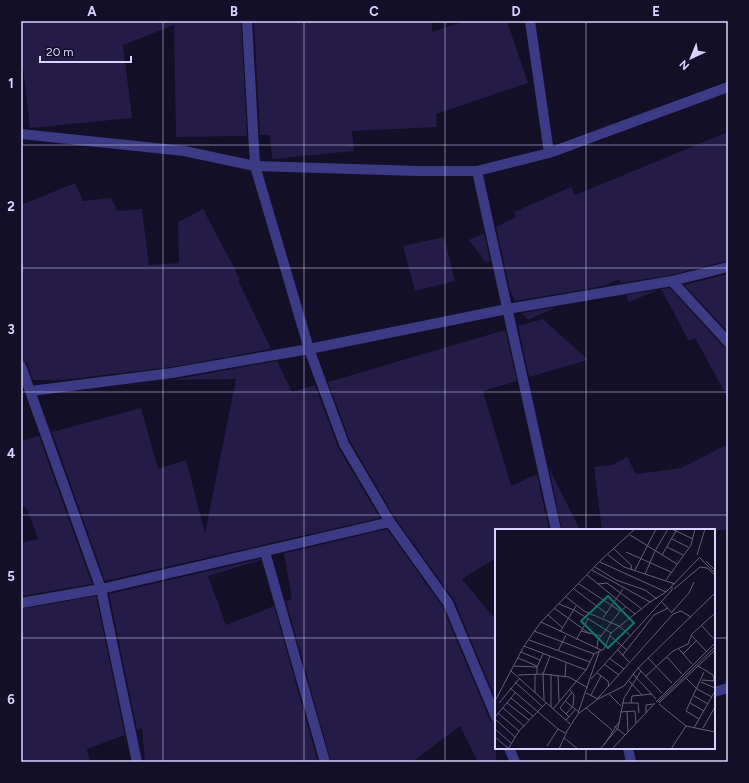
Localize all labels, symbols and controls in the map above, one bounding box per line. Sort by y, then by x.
text: A [87,4,97,19]
text: B [230,4,238,19]
text: C [369,4,379,19]
text: D [511,4,521,19]
text: E [652,4,660,19]
scale bar [40,38,131,64]
north arrow [671,38,711,78]
text: 20 m [46,45,74,59]
text: N [677,57,692,72]
text: 1 [8,76,14,91]
text: 2 [7,199,15,214]
text: 3 [7,322,15,337]
text: 4 [7,446,15,461]
inset map [495,529,715,749]
text: 5 [7,569,15,584]
text: 6 [7,692,15,707]

